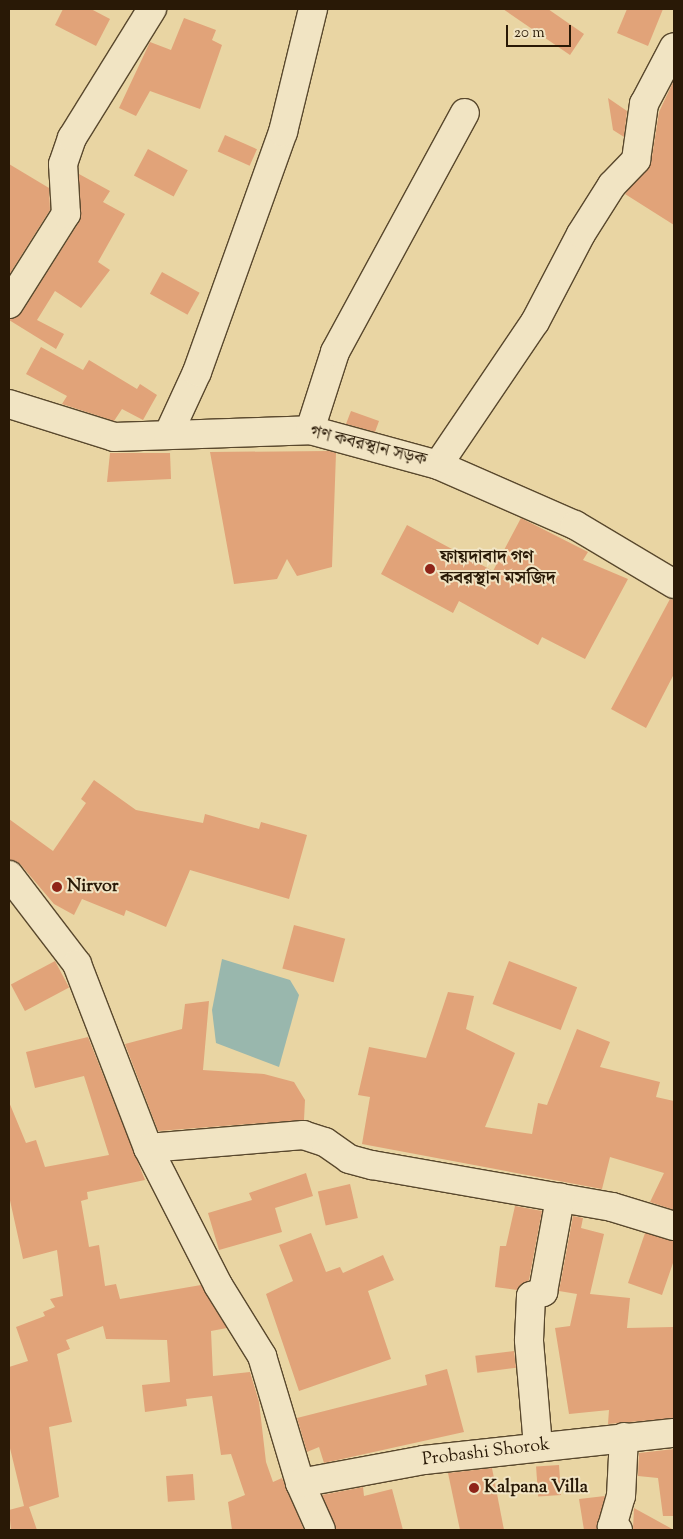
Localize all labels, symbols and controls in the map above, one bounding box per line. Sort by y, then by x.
scale bar [508,15,573,47]
text: 20 m [514,23,545,44]
street label: গণ কবরস্থান সড়ক [307,422,429,472]
place label: ফায়দাবাদ গণ কবরস্থান মসজিদ [440,548,556,590]
marker: ফায়দাবাদ গণ কবরস্থান মসজিদ [424,563,436,575]
place label: Nirvor [67,876,119,898]
marker: Nirvor [51,881,63,893]
street label: Probashi Shorok [421,1434,551,1472]
place label: Kalpana Villa [484,1477,588,1499]
marker: Kalpana Villa [468,1482,480,1494]

